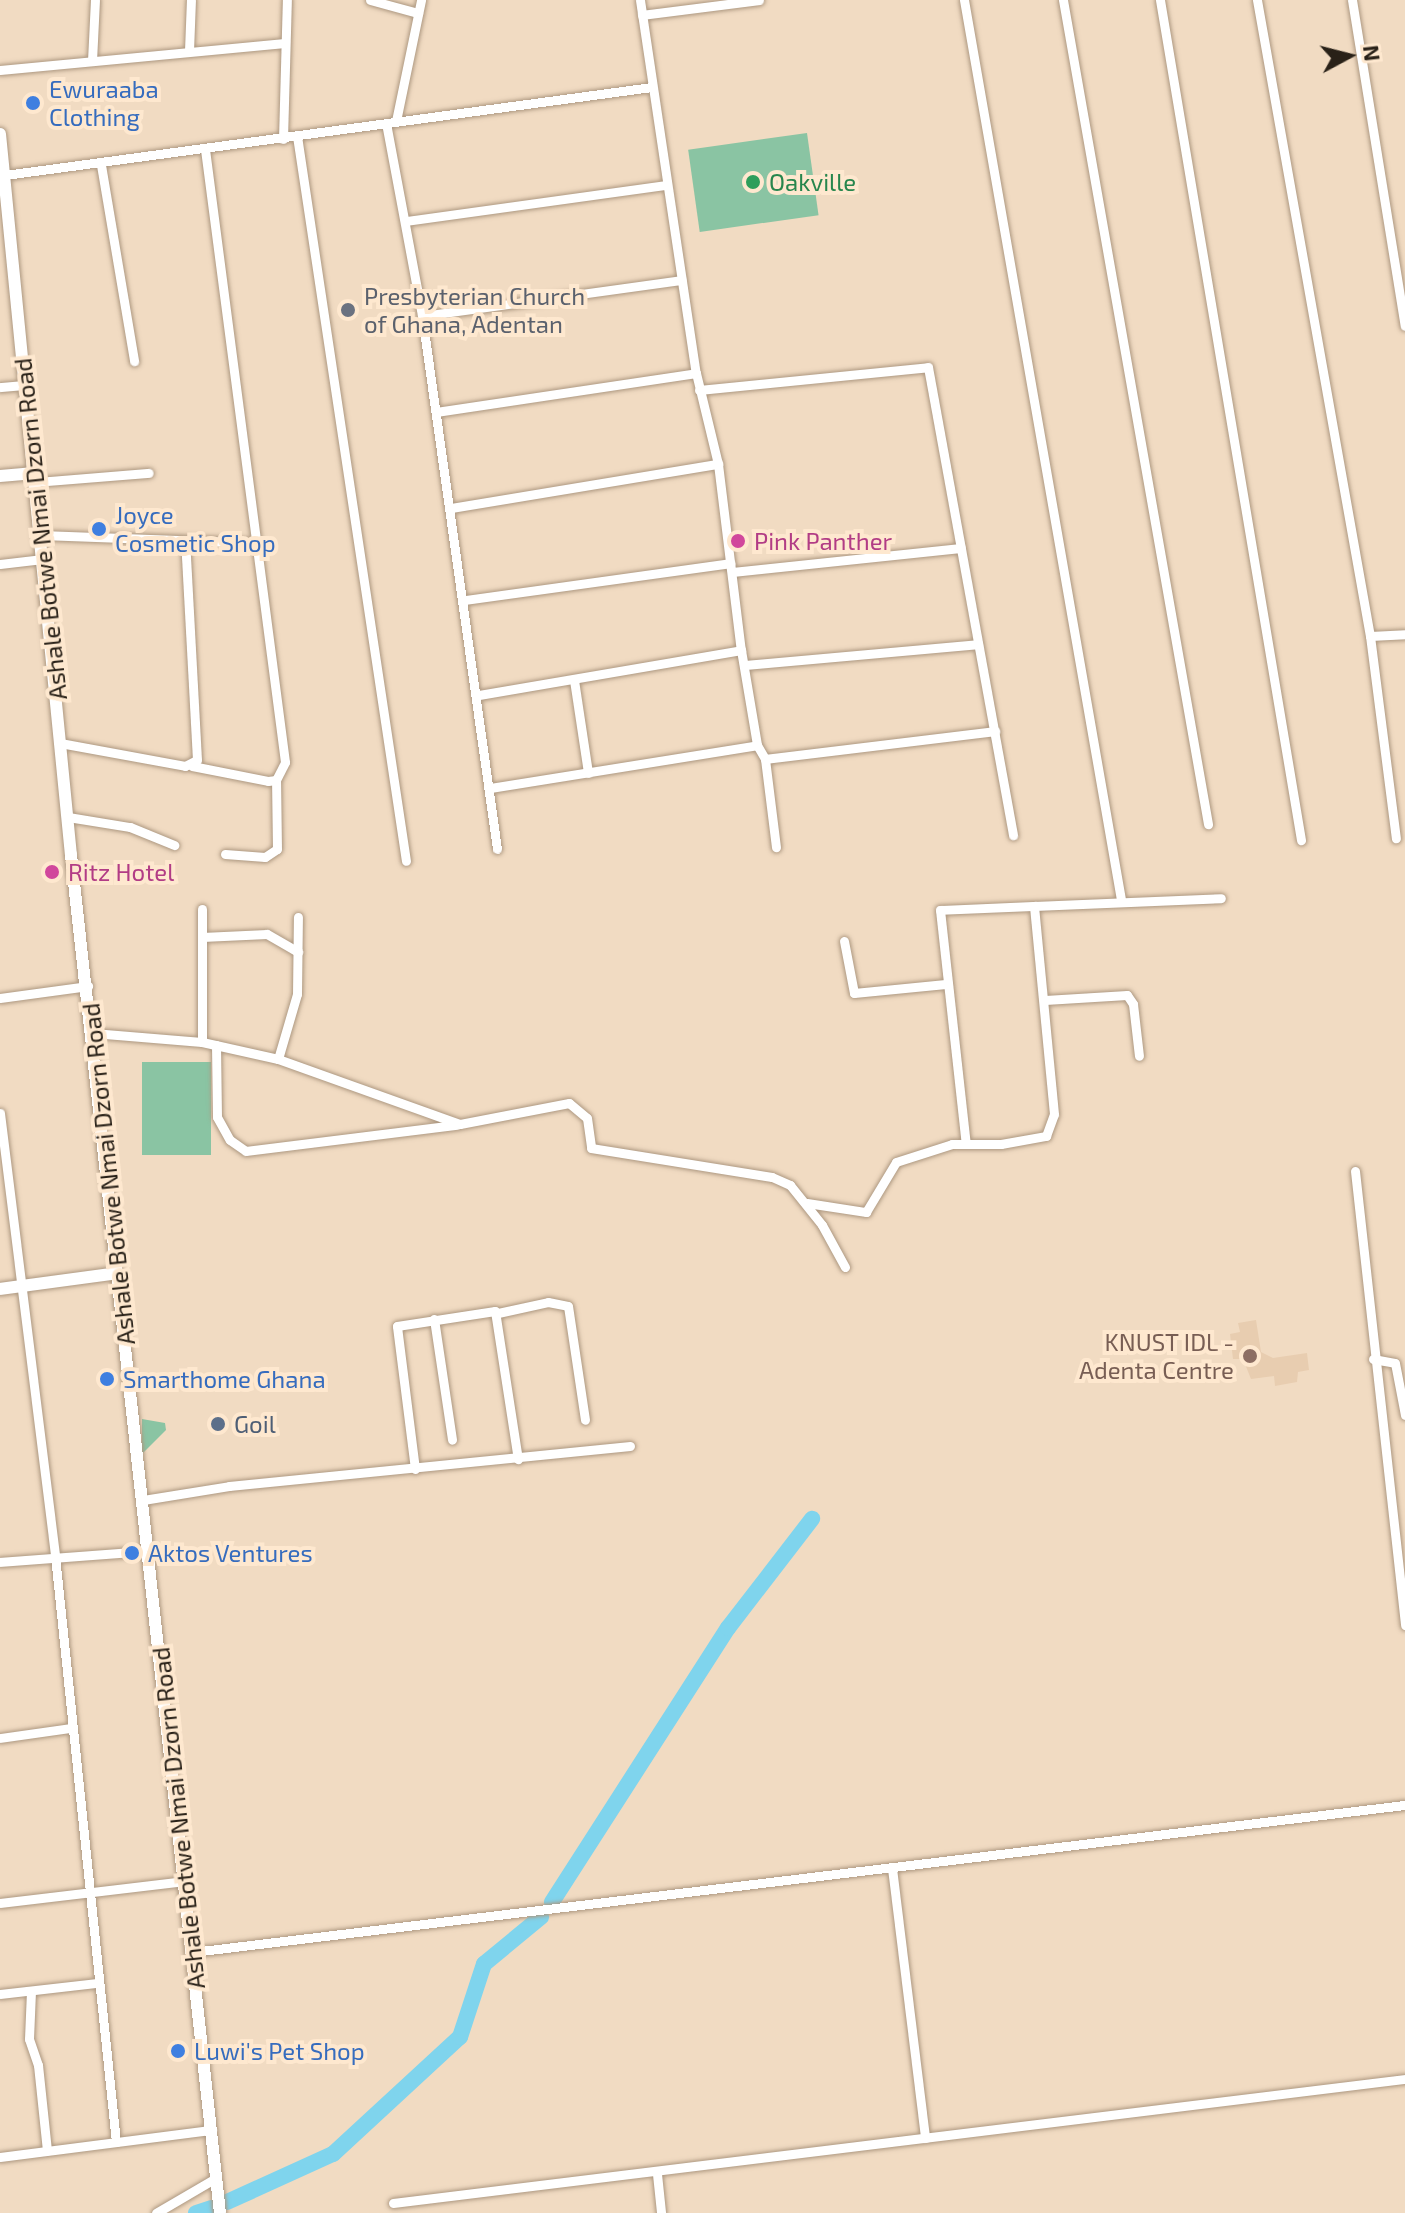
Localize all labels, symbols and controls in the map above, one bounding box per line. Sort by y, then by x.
north arrow [1309,16,1389,96]
text: N [1359,44,1387,63]
place label: Ewuraaba Clothing [49,75,159,131]
marker: Ewuraaba Clothing [24,94,42,112]
place label: Oakville [769,168,856,196]
marker: Oakville [744,173,762,191]
place label: Presbyterian Church of Ghana, Adentan [364,282,585,338]
marker: Presbyterian Church of Ghana, Adentan [339,301,357,319]
street label: Ashale Botwe Nmai Dzorn Road [8,357,72,701]
place label: Joyce Cosmetic Shop [115,501,276,557]
marker: Joyce Cosmetic Shop [90,520,108,538]
place label: Pink Panther [754,527,892,555]
marker: Pink Panther [729,532,747,550]
place label: Ritz Hotel [68,858,174,886]
marker: Ritz Hotel [43,863,61,881]
street label: Ashale Botwe Nmai Dzorn Road [76,1002,140,1346]
place label: KNUST IDL - Adenta Centre [1079,1328,1234,1384]
marker: KNUST IDL - Adenta Centre [1241,1347,1259,1365]
place label: Smarthome Ghana [123,1365,326,1393]
marker: Smarthome Ghana [98,1370,116,1388]
place label: Goil [234,1410,276,1438]
marker: Goil [209,1415,227,1433]
place label: Aktos Ventures [148,1539,313,1567]
marker: Aktos Ventures [123,1544,141,1562]
street label: Ashale Botwe Nmai Dzorn Road [146,1646,210,1990]
place label: Luwi's Pet Shop [194,2037,365,2065]
marker: Luwi's Pet Shop [169,2042,187,2060]

